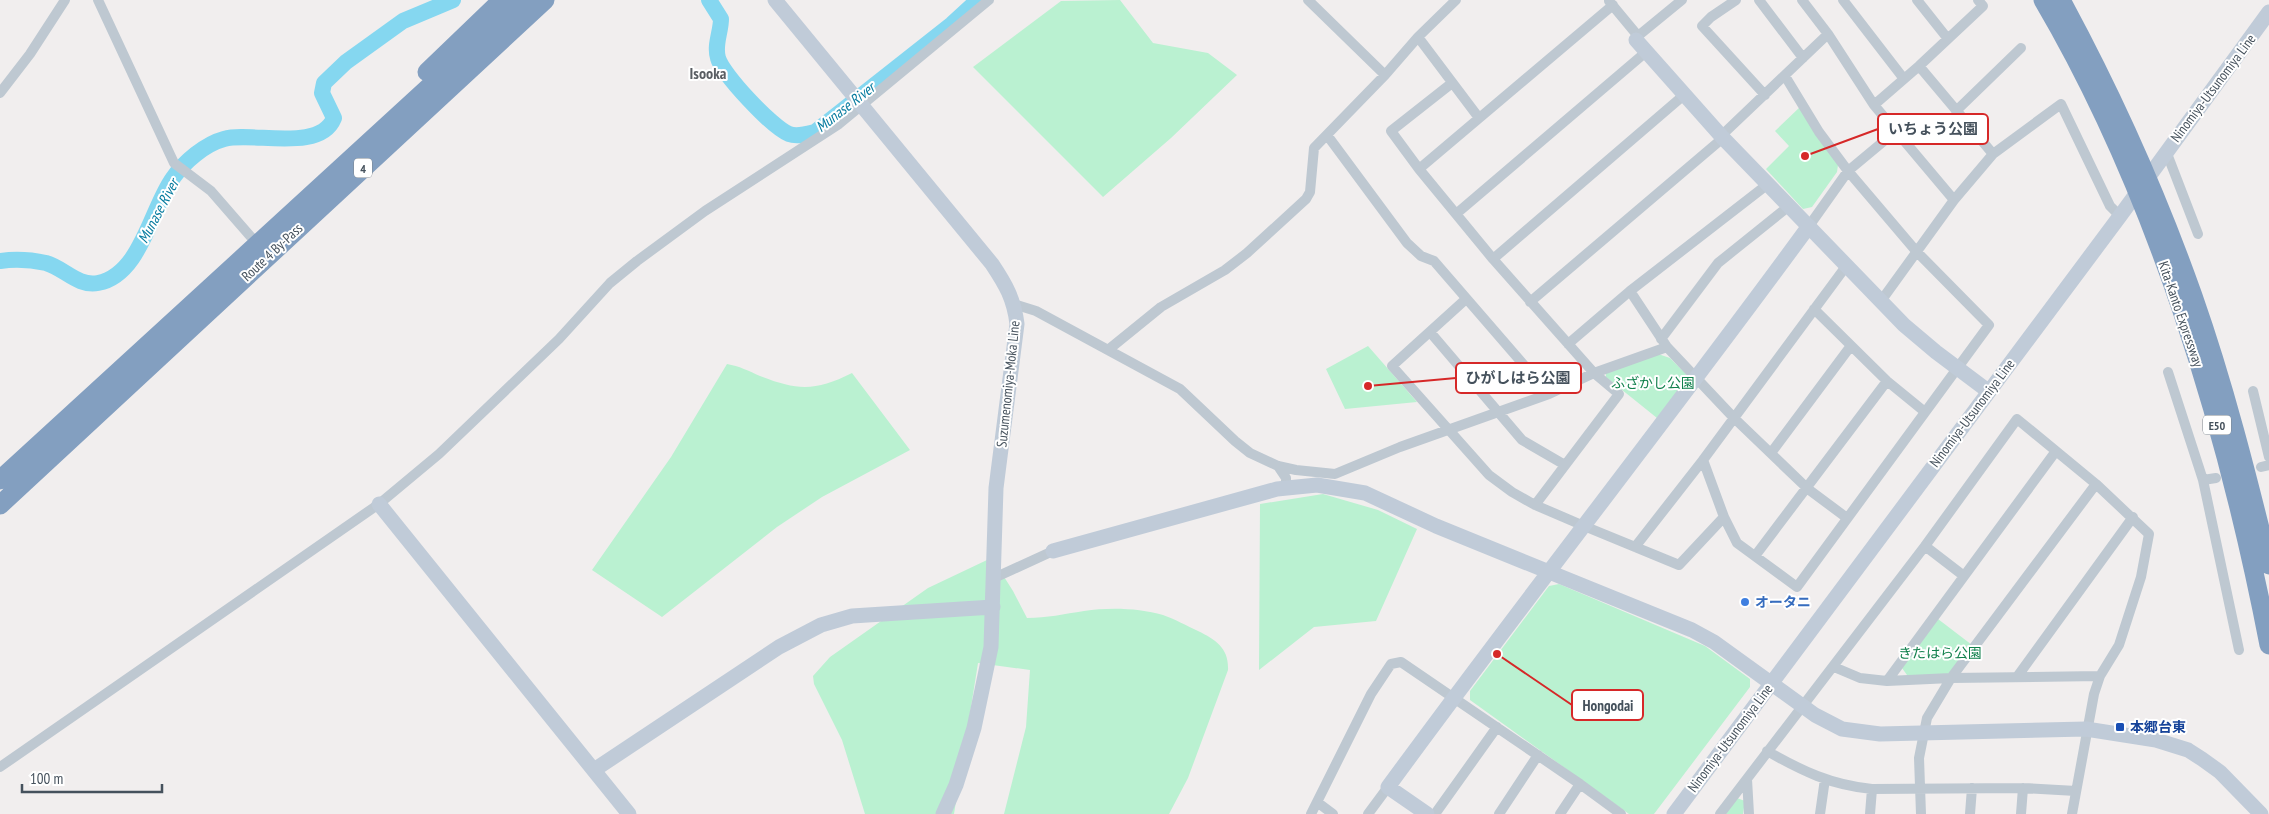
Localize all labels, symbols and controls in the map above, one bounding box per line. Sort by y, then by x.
street label: Ninomiya-Utsunomiya Line [2166,30,2260,146]
district label: Isooka [690,63,727,83]
water label: Munase River [812,77,880,136]
callout: いちょう公園 [1878,114,1988,144]
text: いちょう公園 [1888,119,1978,138]
road number: 4 [354,158,372,178]
water label: Munase River [133,174,184,246]
street label: Route 4 By-Pass [238,219,306,285]
street label: Kita-Kanto Expressway [2154,259,2208,370]
street label: Suzumenomiya-Moka Line [992,320,1024,448]
street label: Ninomiya-Utsunomiya Line [1925,355,2019,471]
callout: ひがしはら公園 [1456,363,1581,393]
text: ひがしはら公園 [1465,368,1571,387]
park label: ふざかし公園 [1611,374,1695,392]
road number: E50 [2203,416,2231,434]
place label: オータニ [1755,593,1811,611]
marker: オータニ [1739,596,1751,608]
park label: きたはら公園 [1898,644,1982,662]
street label: Ninomiya-Utsunomiya Line [1683,680,1777,796]
callout: Hongodai [1572,690,1643,720]
text: Hongodai [1583,696,1633,715]
place label: 本郷台東 [2130,718,2186,736]
marker: 本郷台東 [2114,721,2126,733]
scale bar [22,762,162,794]
text: 100 m [30,769,63,788]

